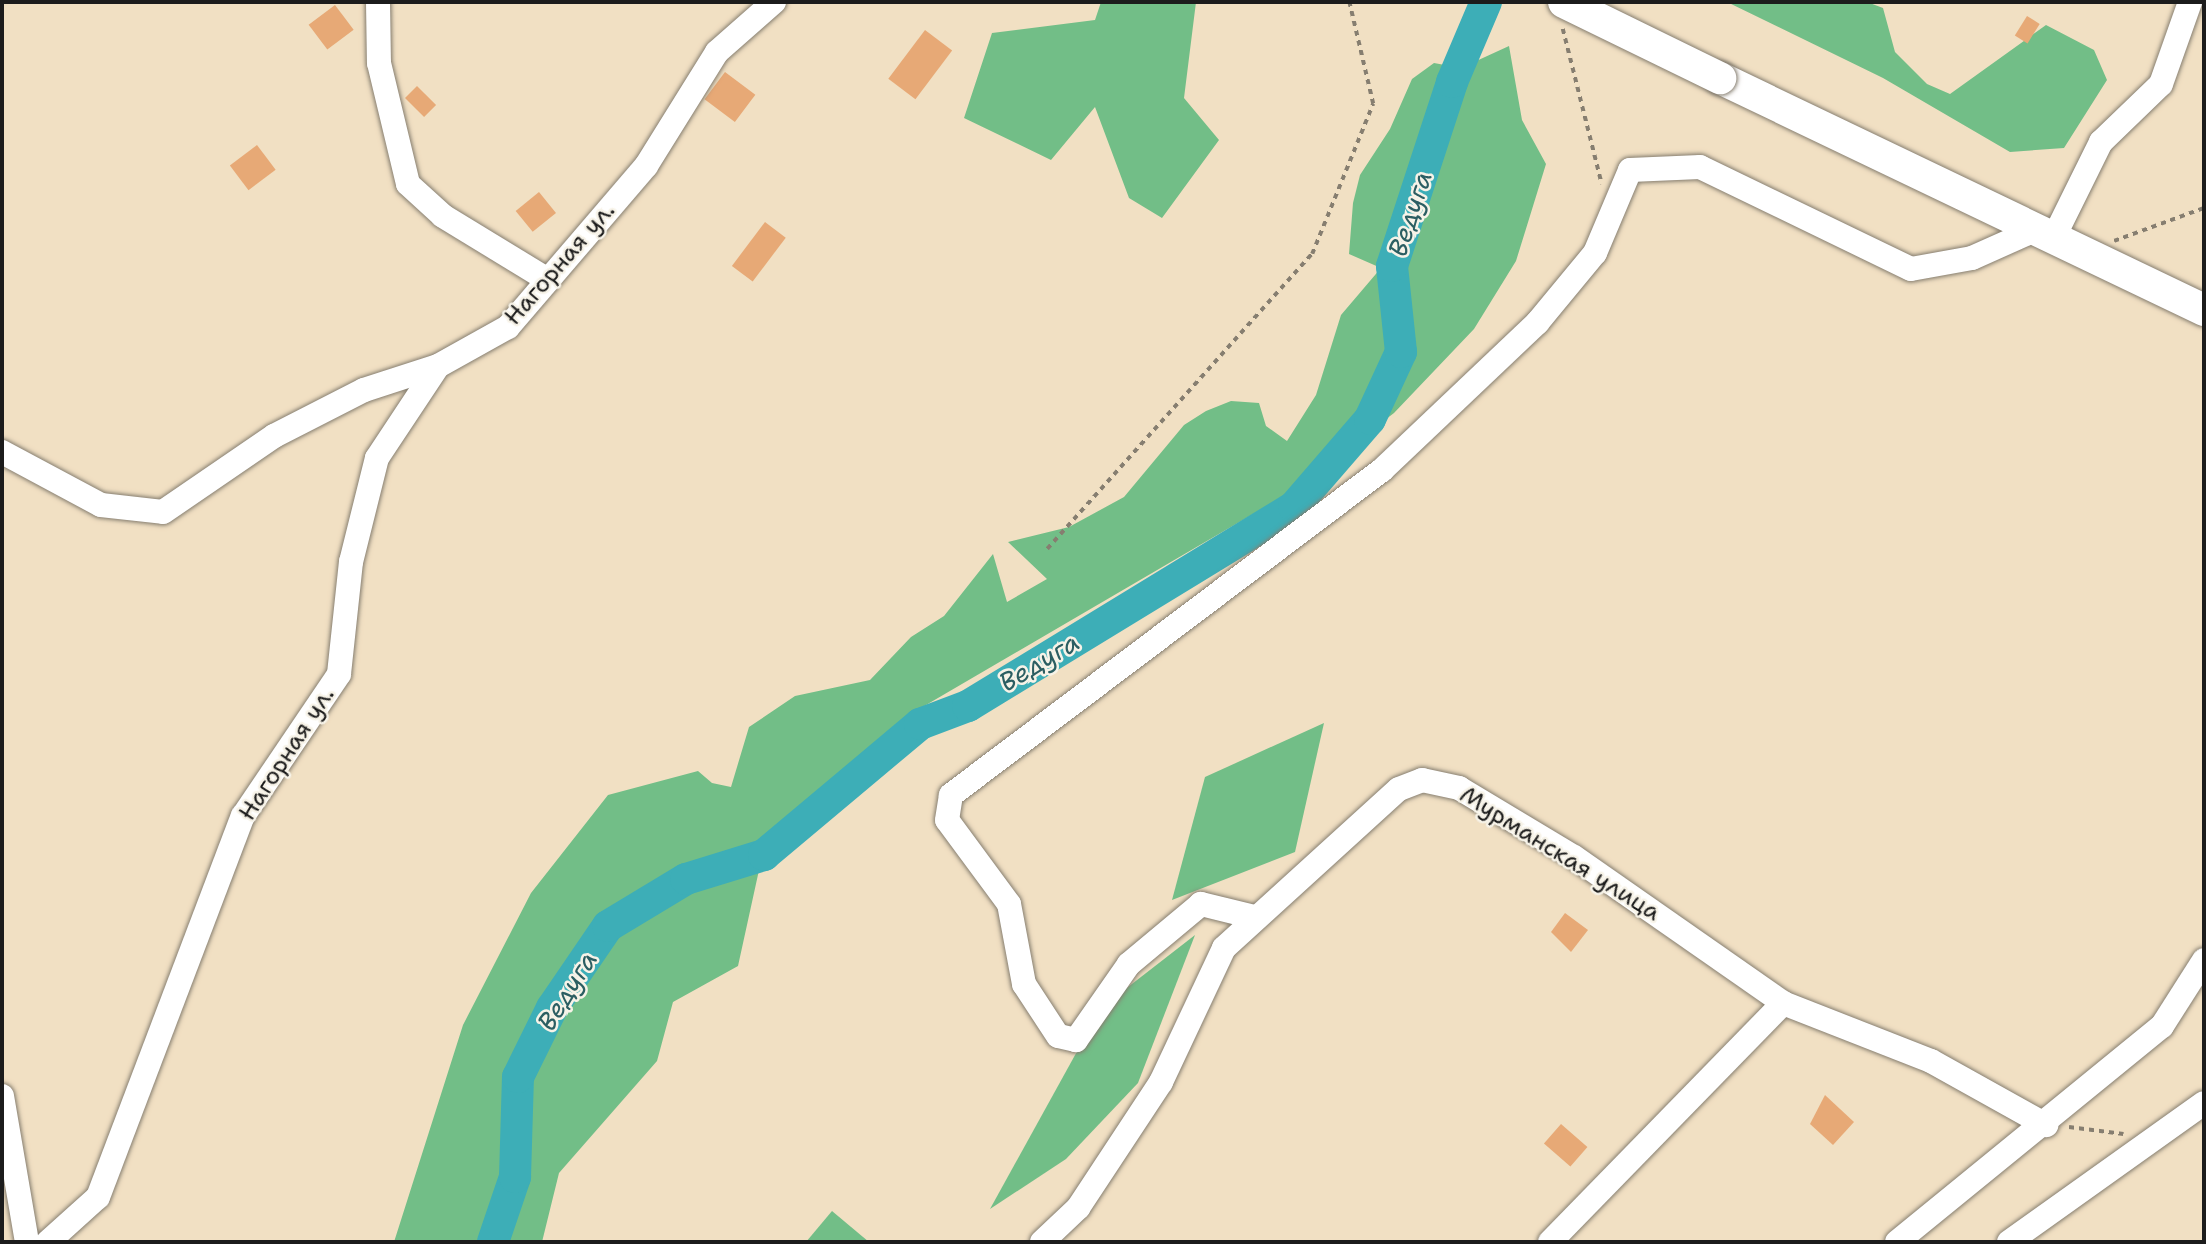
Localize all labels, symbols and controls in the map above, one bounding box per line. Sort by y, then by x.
water label: Ведуга [1382,167,1438,261]
street label: Нагорная ул. [499,197,621,331]
water label: Ведуга [993,626,1085,698]
street label: Нагорная ул. [233,682,341,826]
street label: Мурманская улица [1454,781,1666,927]
water label: Ведуга [530,945,604,1037]

